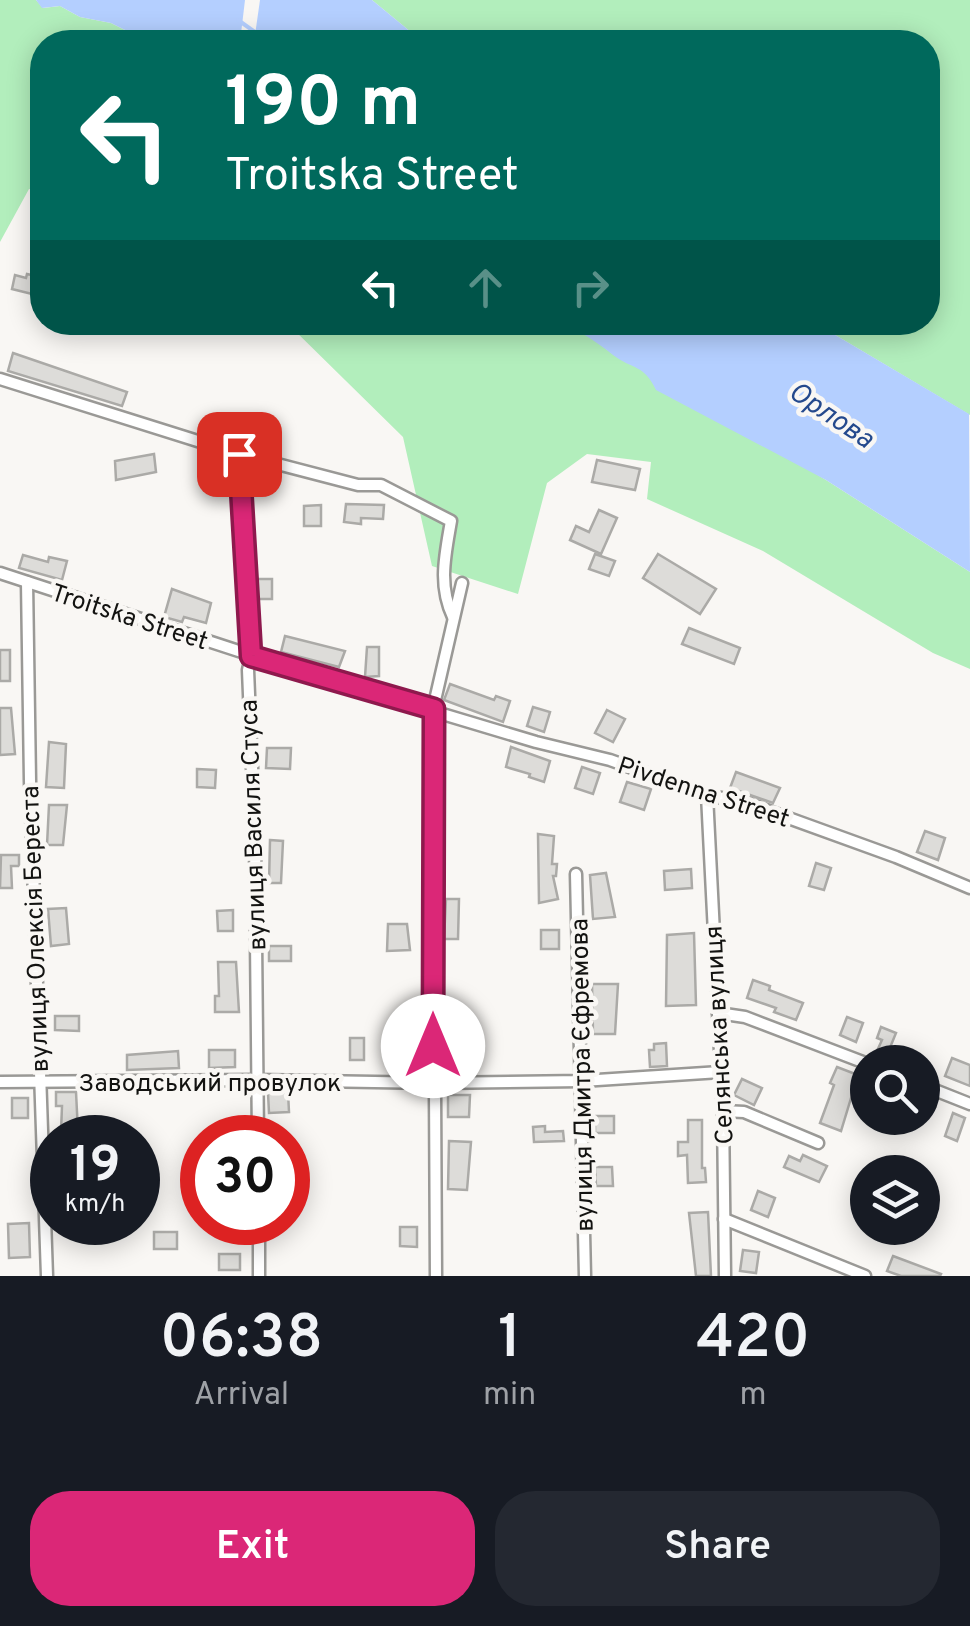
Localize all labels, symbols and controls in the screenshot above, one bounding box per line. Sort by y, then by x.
text: 190 m [225,62,421,151]
icon: left [60,70,190,200]
text: Troitska Street [225,149,519,206]
icon: left [353,260,408,315]
icon: ahead [458,260,513,315]
icon: right [563,260,618,315]
water label: Орлова [781,375,880,458]
pin [197,412,282,497]
icon: arrive [212,427,267,482]
street label: Troitska Street [46,578,212,659]
street label: вулиця Василя Стуса [235,699,275,951]
street label: Pivdenna Street [613,751,793,837]
street label: вулиця Олексія Береста [16,785,58,1073]
street label: вулиця Дмитра Єфремова [565,918,603,1232]
street label: Селянська вулиця [699,925,743,1145]
position arrow [381,994,485,1098]
map controls [850,1045,940,1245]
button: search [850,1045,940,1135]
street label: Заводський провулок [79,1069,341,1101]
speed limit sign: 30 [180,1115,310,1245]
text: 19 [70,1136,120,1199]
button: layers [850,1155,940,1245]
text: km/h [65,1189,125,1221]
text: 06:38 [160,1303,323,1379]
text: 1 [498,1303,521,1379]
text: 420 [696,1303,810,1379]
text: Arrival [194,1376,289,1416]
text: min [483,1376,536,1416]
text: m [740,1376,767,1416]
button: Exit [30,1491,475,1606]
button: Share [495,1491,940,1606]

